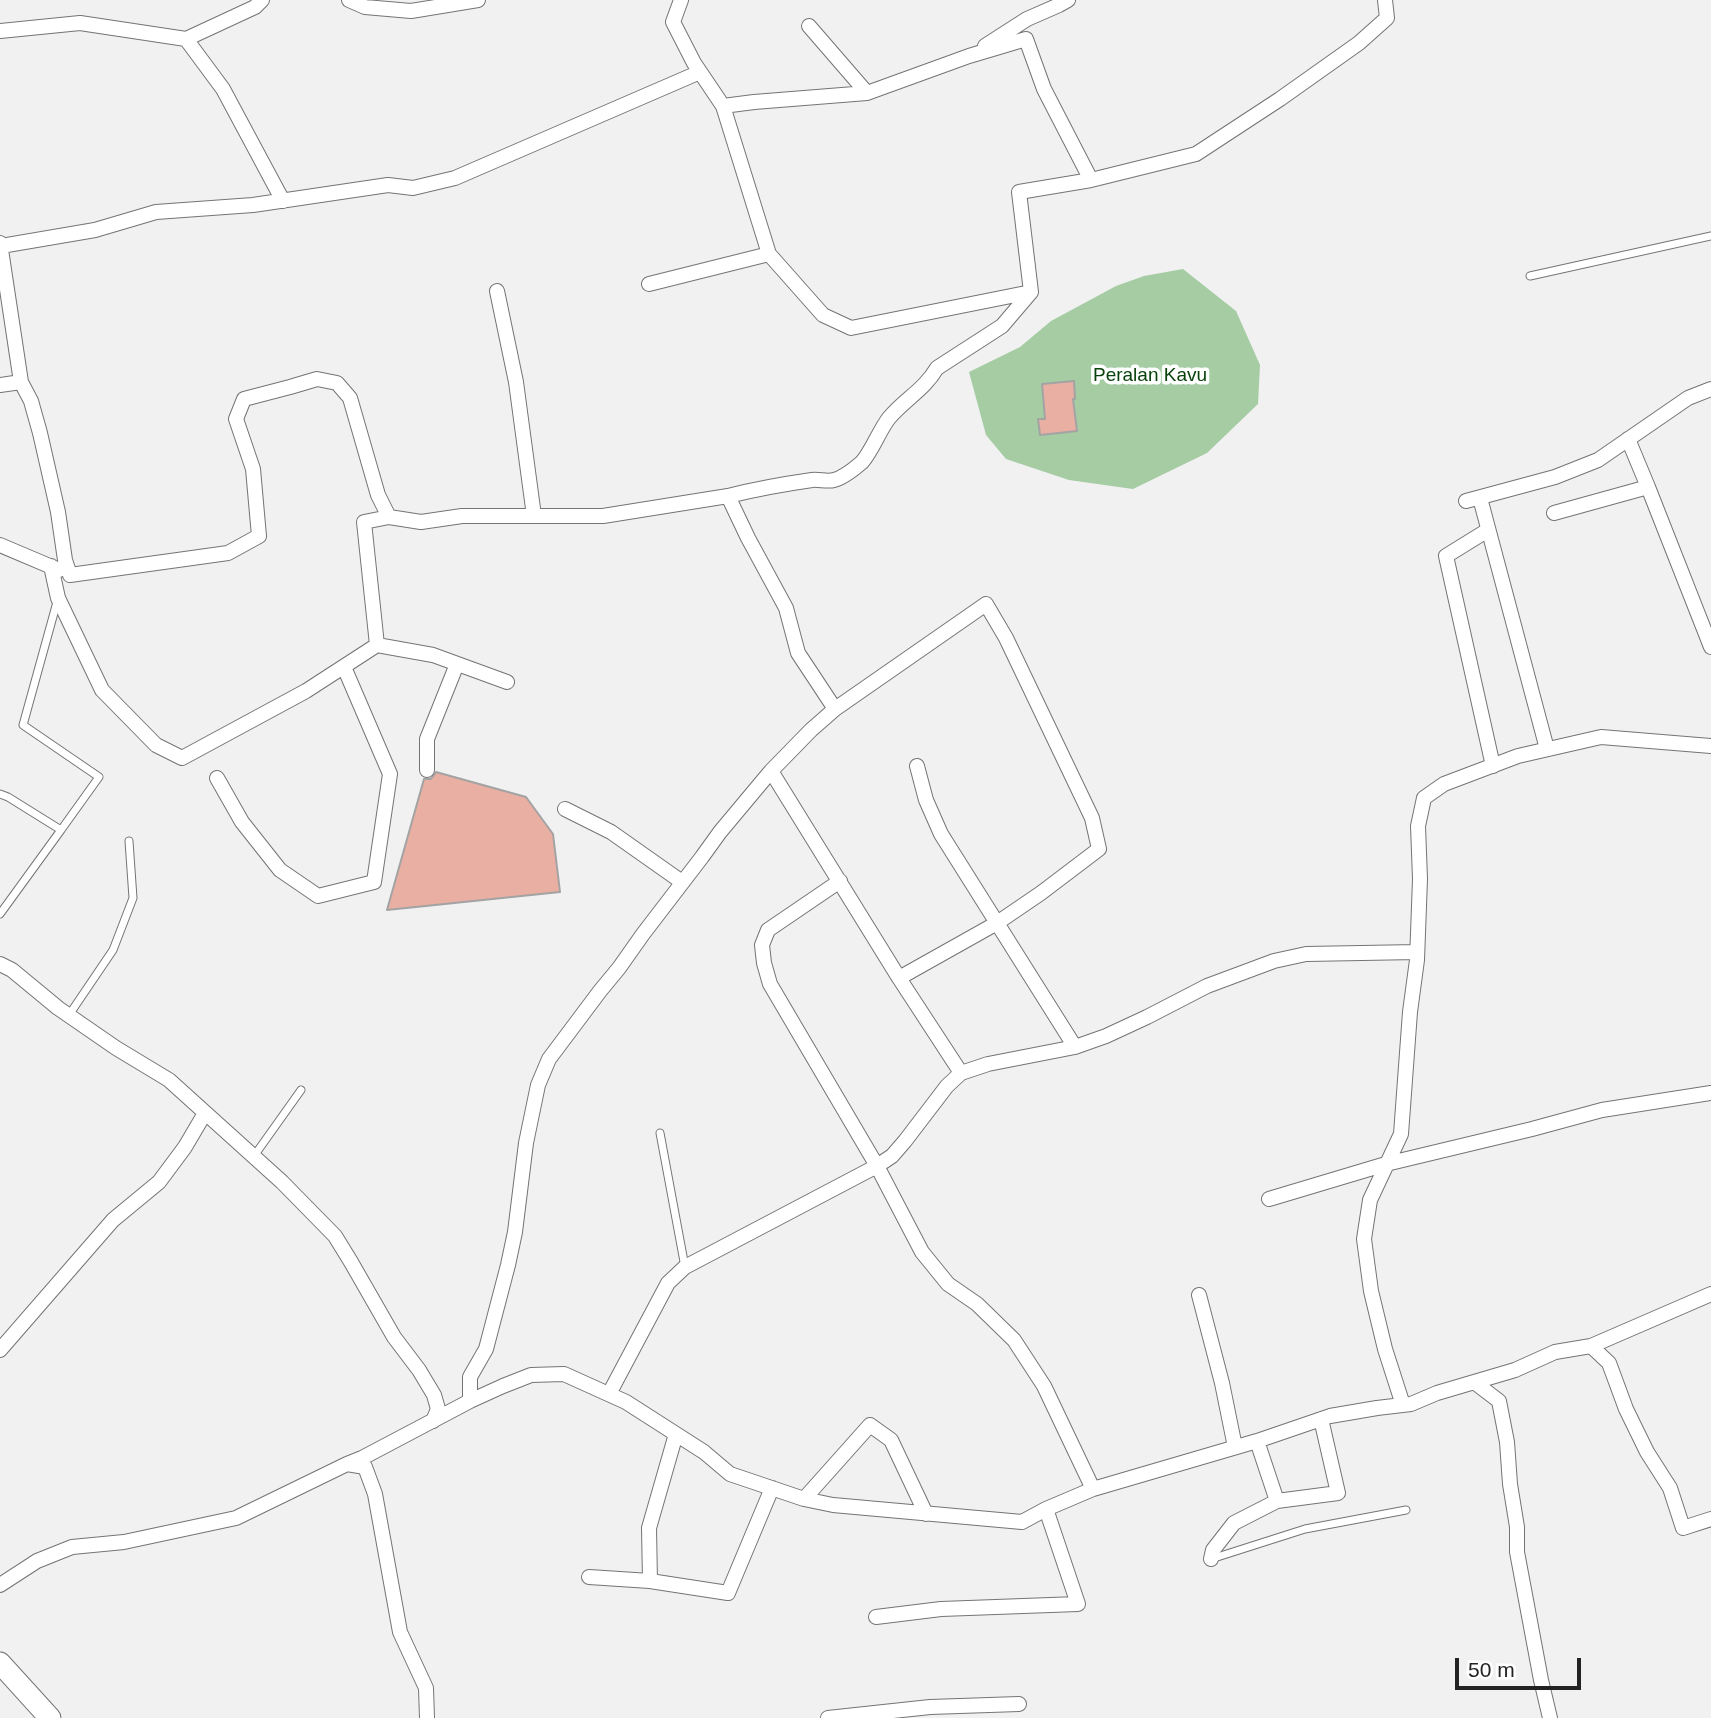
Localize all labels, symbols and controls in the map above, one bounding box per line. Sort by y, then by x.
park label: Peralan Kavu [1093,365,1207,387]
scale bar [1459,1644,1585,1688]
text: 50 m [1468,1658,1515,1681]

